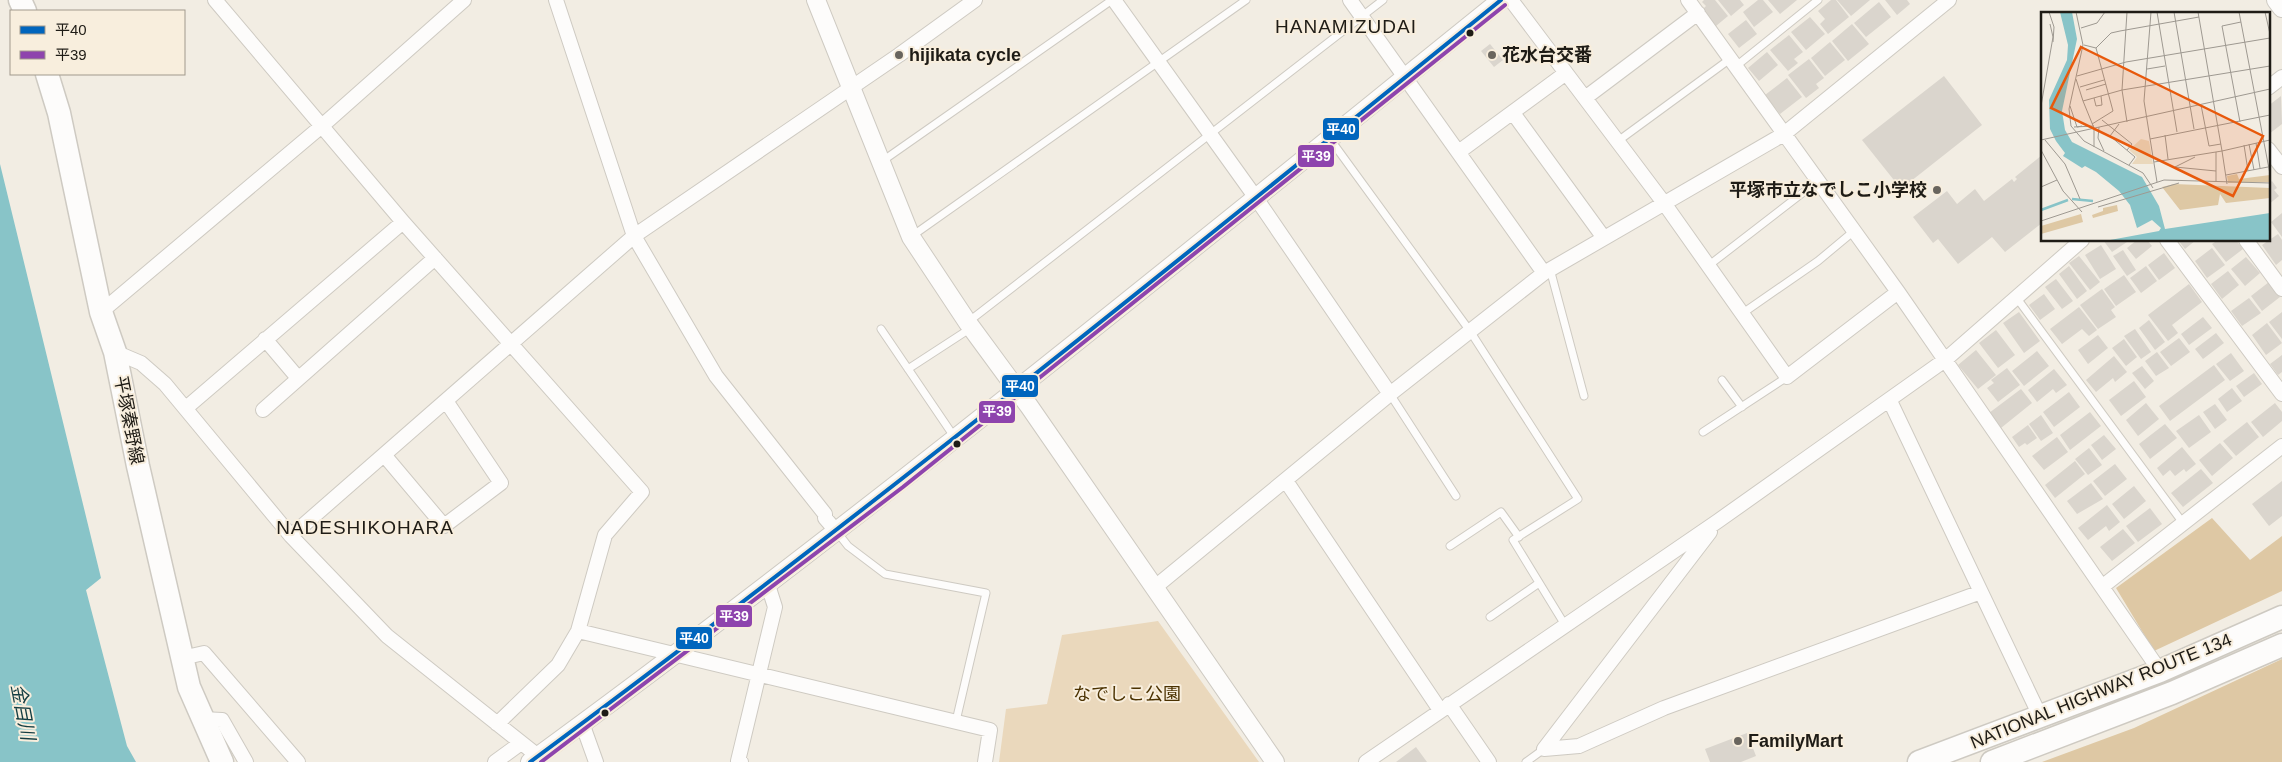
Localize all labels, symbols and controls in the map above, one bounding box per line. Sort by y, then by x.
legend [10,10,185,75]
inset map [2041,12,2270,241]
district label: HANAMIZUDAI [1275,16,1417,37]
text: 平40 [55,21,87,38]
unlabelled marker [1465,28,1475,38]
place label: hijikata cycle [909,45,1021,65]
place label: 花水台交番 [1502,45,1592,65]
text: 平39 [55,46,87,63]
marker: hijikata cycle [893,49,905,61]
marker: 花水台交番 [1486,49,1498,61]
line badge: 平40 [1322,117,1360,141]
text: 平40 [1326,121,1356,137]
line badge: 平39 [1297,144,1335,168]
text: 平39 [1301,148,1331,164]
place label: 平塚市立なでしこ小学校 [1729,180,1927,200]
marker: 平塚市立なでしこ小学校 [1931,184,1943,196]
street label: 平塚秦野線 [111,374,147,466]
line badge: 平40 [1001,374,1039,398]
text: 平40 [1005,378,1035,394]
line badge: 平39 [978,400,1016,424]
text: 平39 [982,403,1012,419]
unlabelled marker [952,439,962,449]
district label: NADESHIKOHARA [276,517,454,538]
line badge: 平39 [715,604,753,628]
text: 平39 [719,608,749,624]
line badge: 平40 [675,626,713,650]
street label: NATIONAL HIGHWAY ROUTE 134 [1968,629,2234,753]
text: 平40 [679,630,709,646]
water label: 金目川 [7,682,39,744]
park label: なでしこ公園 [1073,684,1181,704]
unlabelled marker [600,708,610,718]
place label: FamilyMart [1748,731,1843,751]
marker: FamilyMart [1732,735,1744,747]

